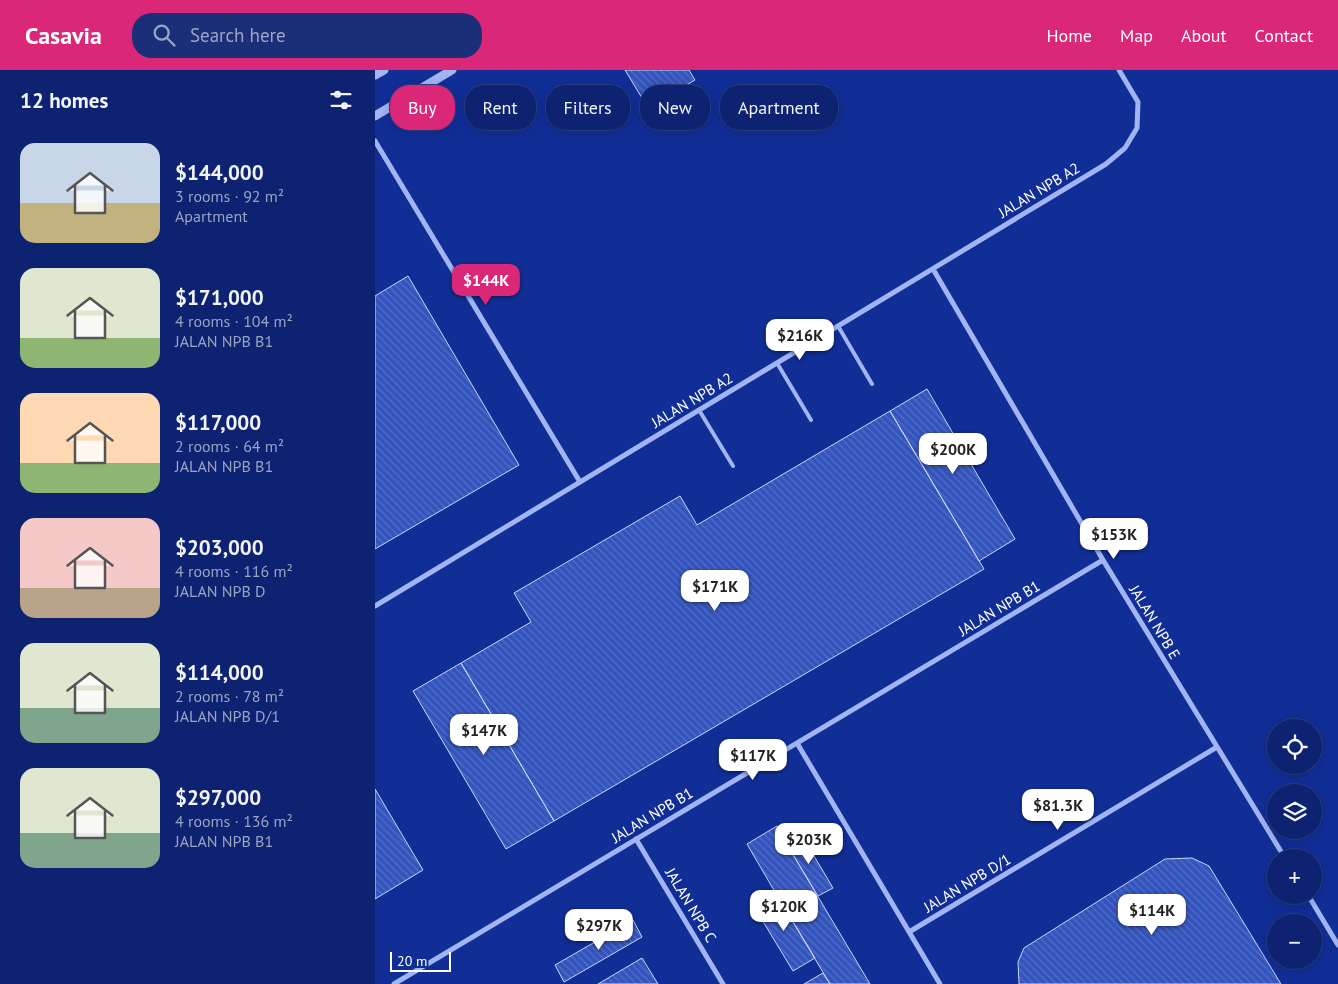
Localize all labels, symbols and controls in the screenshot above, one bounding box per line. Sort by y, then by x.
search box [132,13,482,58]
text: Casavia [25,20,102,51]
icon: search [150,21,178,49]
text: Search here [190,23,286,47]
text: Home [1046,24,1092,47]
text: Map [1120,24,1153,47]
text: About [1181,24,1227,47]
text: Contact [1255,24,1313,47]
chip: Buy [390,85,455,130]
chip: Rent [465,85,536,130]
chip: Filters [546,85,630,130]
chip: New [640,85,710,130]
chip: Apartment [720,85,838,130]
icon: filters [327,86,355,114]
text: 12 homes [20,87,108,114]
street label: JALAN NPB A2 [994,158,1083,222]
text: $144,000 [175,159,264,186]
icon: home [60,163,120,223]
text: 3 rooms · 92 m² [175,186,284,206]
text: Apartment [175,206,248,226]
pin: $144K [451,264,521,306]
text: $144K [463,270,509,290]
text: $171,000 [175,284,264,311]
icon: home [60,288,120,348]
text: 4 rooms · 104 m² [175,311,293,331]
pin: $216K [765,318,835,361]
text: $216K [777,325,823,345]
text: JALAN NPB B1 [175,331,273,351]
street label: JALAN NPB A2 [647,368,736,432]
text: $117,000 [175,409,261,436]
icon: home [60,413,120,473]
pin: $200K [918,432,988,475]
text: 2 rooms · 64 m² [175,436,284,456]
text: $200K [930,439,976,459]
text: JALAN NPB B1 [175,456,273,476]
pin: $153K [1079,518,1149,560]
text: $153K [1091,524,1137,544]
text: $203,000 [175,534,264,561]
icon: home [60,538,120,598]
text: 4 rooms · 116 m² [175,561,293,581]
pin: $171K [680,570,750,612]
text: $171K [692,576,738,596]
street label: JALAN NPB B1 [954,576,1043,640]
text: JALAN NPB D [175,581,266,601]
street label: JALAN NPB E [1125,581,1185,663]
text: $114,000 [175,659,264,686]
icon: home [60,663,120,723]
text: 2 rooms · 78 m² [175,686,284,706]
text: JALAN NPB D/1 [175,706,280,726]
pin: $147K [449,714,519,756]
map controls [1267,719,1322,969]
button: locate [1267,719,1322,774]
text: $147K [461,720,507,740]
pin: $117K [718,738,788,781]
text: $117K [730,745,776,765]
street label: JALAN NPB B1 [607,783,696,847]
text: $297,000 [175,784,261,811]
button: layers [1267,784,1322,839]
icon: home [60,788,120,848]
pin: $81.3K [1017,788,1099,831]
text: $81.3K [1033,795,1083,815]
text: 4 rooms · 136 m² [175,811,293,831]
pin: $203K [774,822,844,865]
text: $203K [786,829,832,849]
text: JALAN NPB B1 [175,831,273,851]
button: + [1267,849,1322,904]
street label: JALAN NPB D/1 [919,850,1014,917]
street label: JALAN NPB C [661,863,721,946]
pin: $120K [749,890,819,932]
pin: $114K [1117,894,1187,936]
text: $120K [761,896,807,916]
text: $114K [1129,900,1175,920]
pin: $297K [564,908,634,951]
button: − [1267,914,1322,969]
text: $297K [576,915,622,935]
scale bar [390,949,451,972]
text: 20 m [397,952,427,970]

